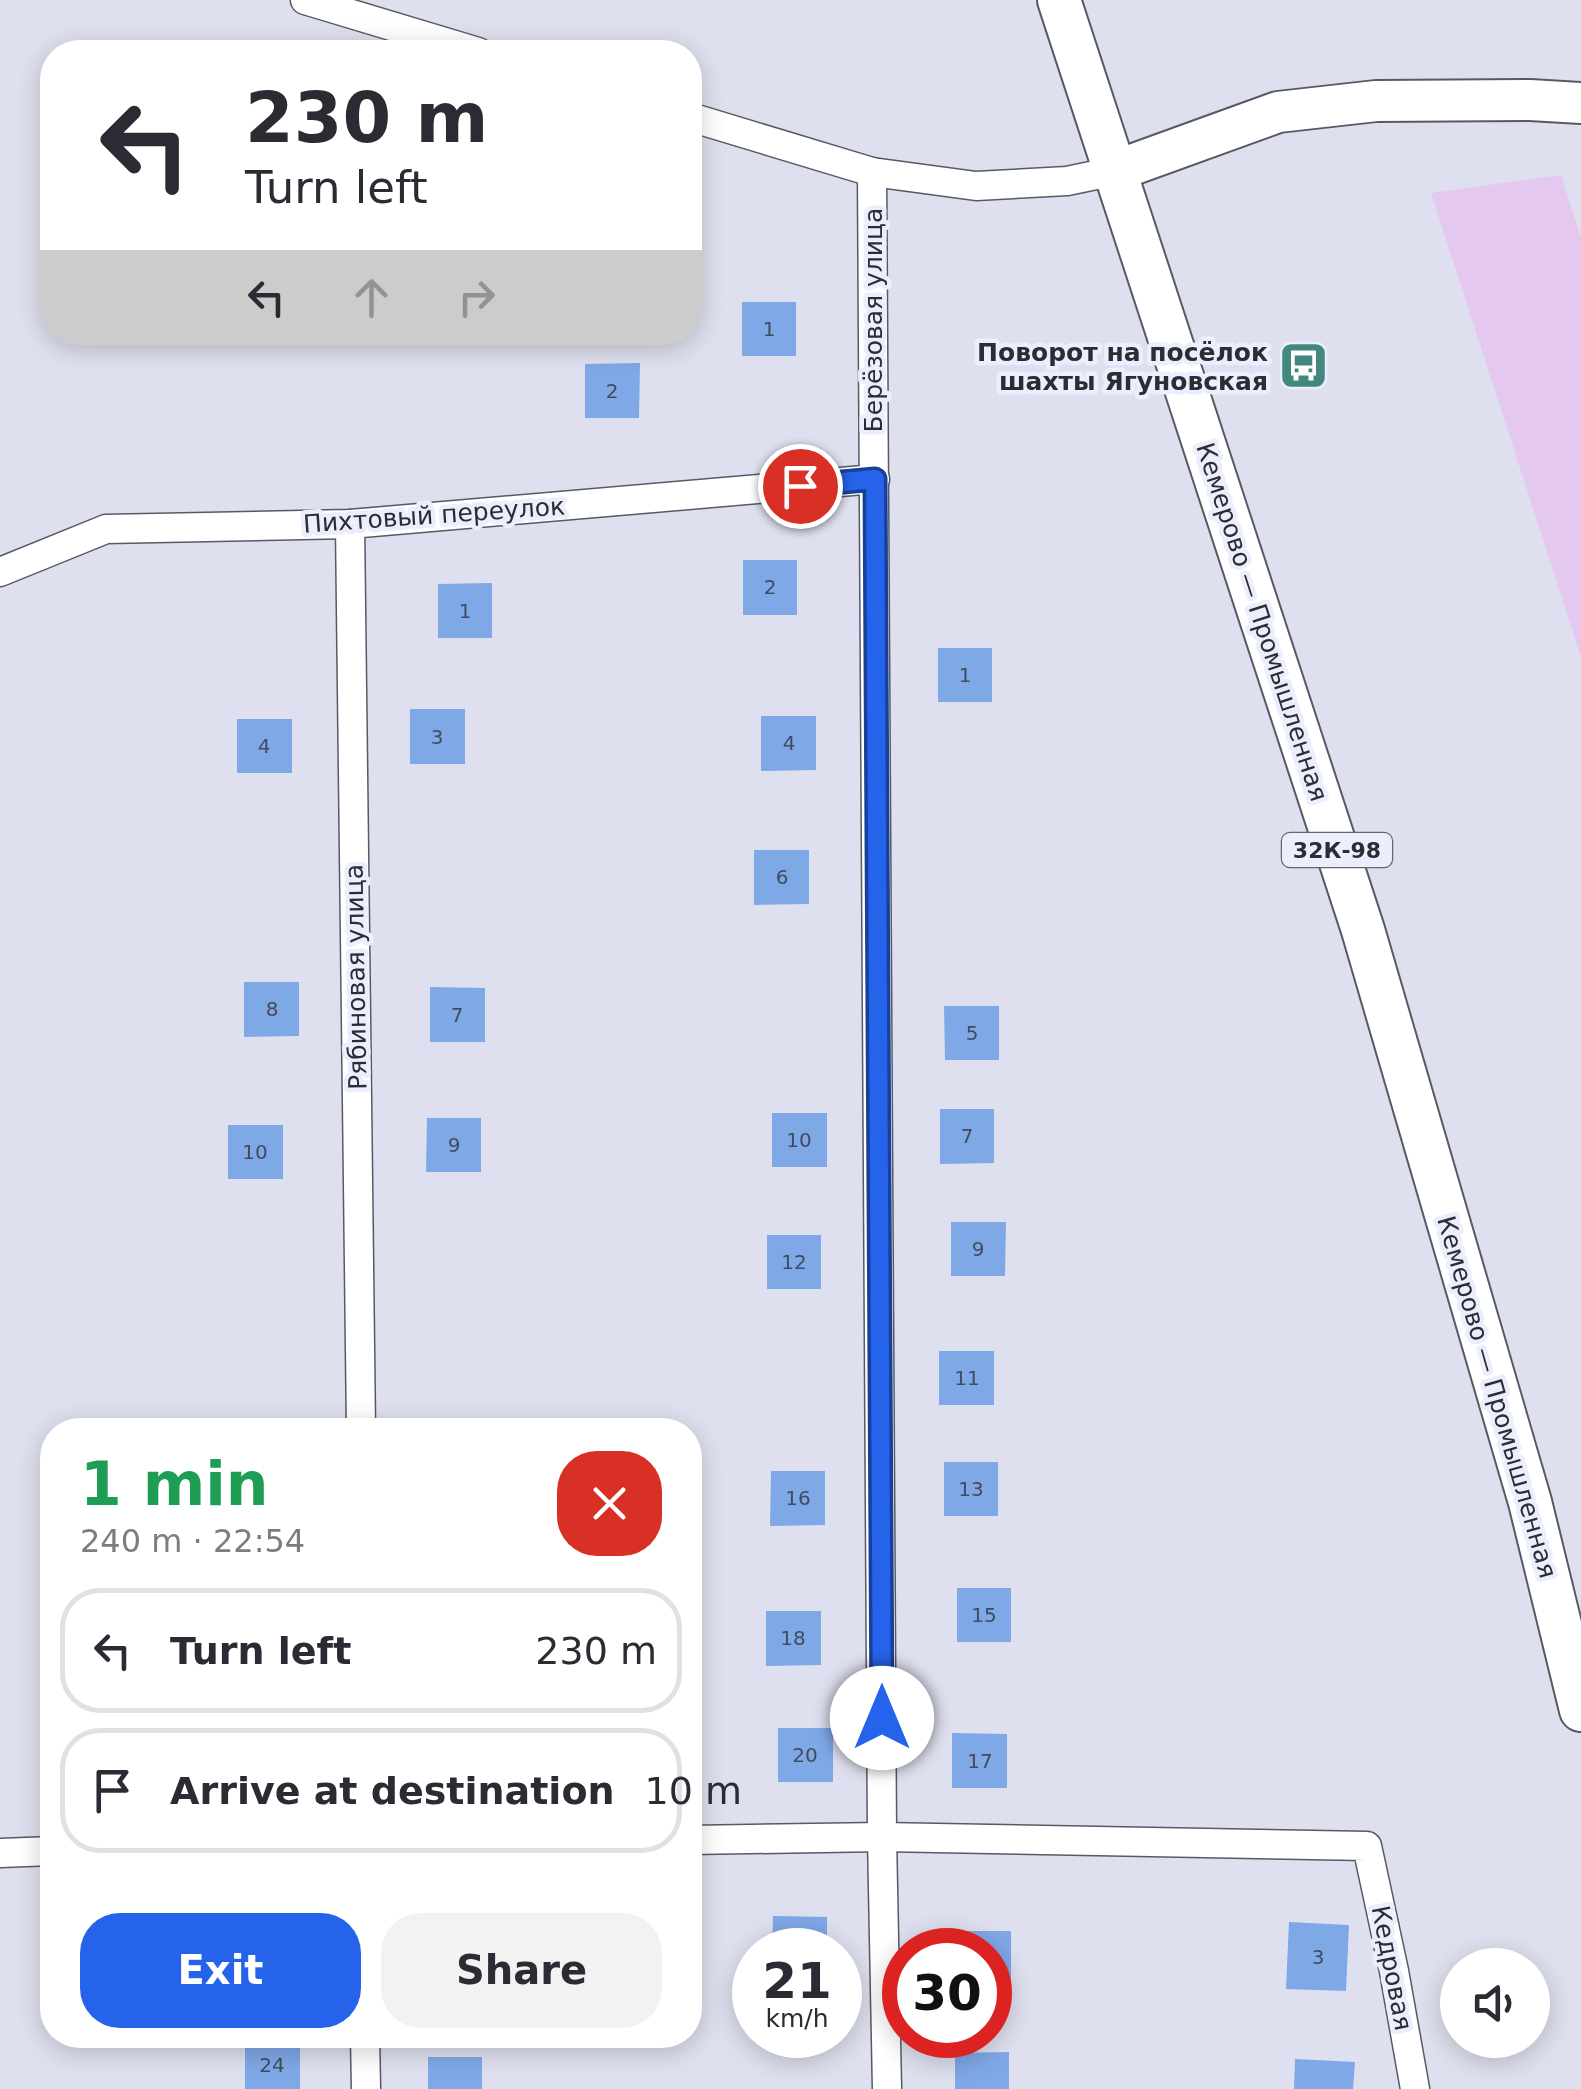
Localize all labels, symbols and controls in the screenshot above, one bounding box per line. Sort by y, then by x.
text: 230 m [245,77,488,159]
icon: left [80,80,210,210]
text: Turn left [245,161,428,214]
street label: Берёзовая улица [859,208,888,432]
icon: left [239,270,294,325]
icon: ahead [344,270,399,325]
icon: right [449,270,504,325]
house number: 1 [763,317,775,341]
place label: Поворот на посёлок шахты Ягуновская [977,338,1268,396]
bus stop icon: Поворот на посёлок шахты Ягуновская [1277,340,1329,392]
house number: 2 [606,379,618,403]
street label: Кемерово — Промышленная [1190,439,1334,805]
pin [758,444,843,529]
icon: arrive [773,459,828,514]
street label: Пихтовый переулок [302,491,566,539]
house number: 2 [764,575,776,599]
house number: 1 [459,599,471,623]
house number: 1 [959,663,971,687]
house number: 3 [431,725,443,749]
house number: 4 [783,731,795,755]
house number: 4 [258,734,270,758]
road number: 32К-98 [1282,833,1392,867]
street label: Рябиновая улица [340,864,372,1090]
house number: 6 [776,865,788,889]
house number: 8 [266,997,278,1021]
house number: 7 [451,1003,463,1027]
house number: 5 [966,1021,978,1045]
house number: 7 [961,1124,973,1148]
house number: 10 [786,1128,812,1152]
house number: 9 [448,1133,460,1157]
house number: 10 [242,1140,268,1164]
street label: Кемерово — Промышленная [1431,1213,1563,1581]
house number: 9 [972,1237,984,1261]
house number: 12 [781,1250,807,1274]
house number: 11 [954,1366,980,1390]
text: 1 min [80,1449,268,1519]
button: close [557,1451,662,1556]
house number: 13 [958,1477,984,1501]
house number: 16 [785,1486,811,1510]
text: 240 m · 22:54 [80,1522,305,1560]
house number: 15 [971,1603,997,1627]
icon: left [85,1623,140,1678]
house number: 18 [780,1626,806,1650]
text: Turn left [170,1629,351,1673]
text: 230 m [535,1629,657,1673]
position arrow [830,1666,934,1770]
house number: 20 [792,1743,818,1767]
house number: 17 [967,1749,993,1773]
icon: arrive [85,1763,140,1818]
text: Arrive at destination [170,1769,615,1813]
text: 10 m [645,1769,742,1813]
street label: Кедровая [1366,1903,1418,2033]
button: Exit [80,1913,361,2028]
button: Share [381,1913,662,2028]
speed limit sign: 30 [882,1928,1012,2058]
house number: 3 [1312,1945,1324,1969]
map controls [1440,1948,1550,2058]
button: sound [1440,1948,1550,2058]
text: 21 [762,1952,832,2010]
text: km/h [765,2004,829,2033]
house number: 24 [259,2053,285,2077]

